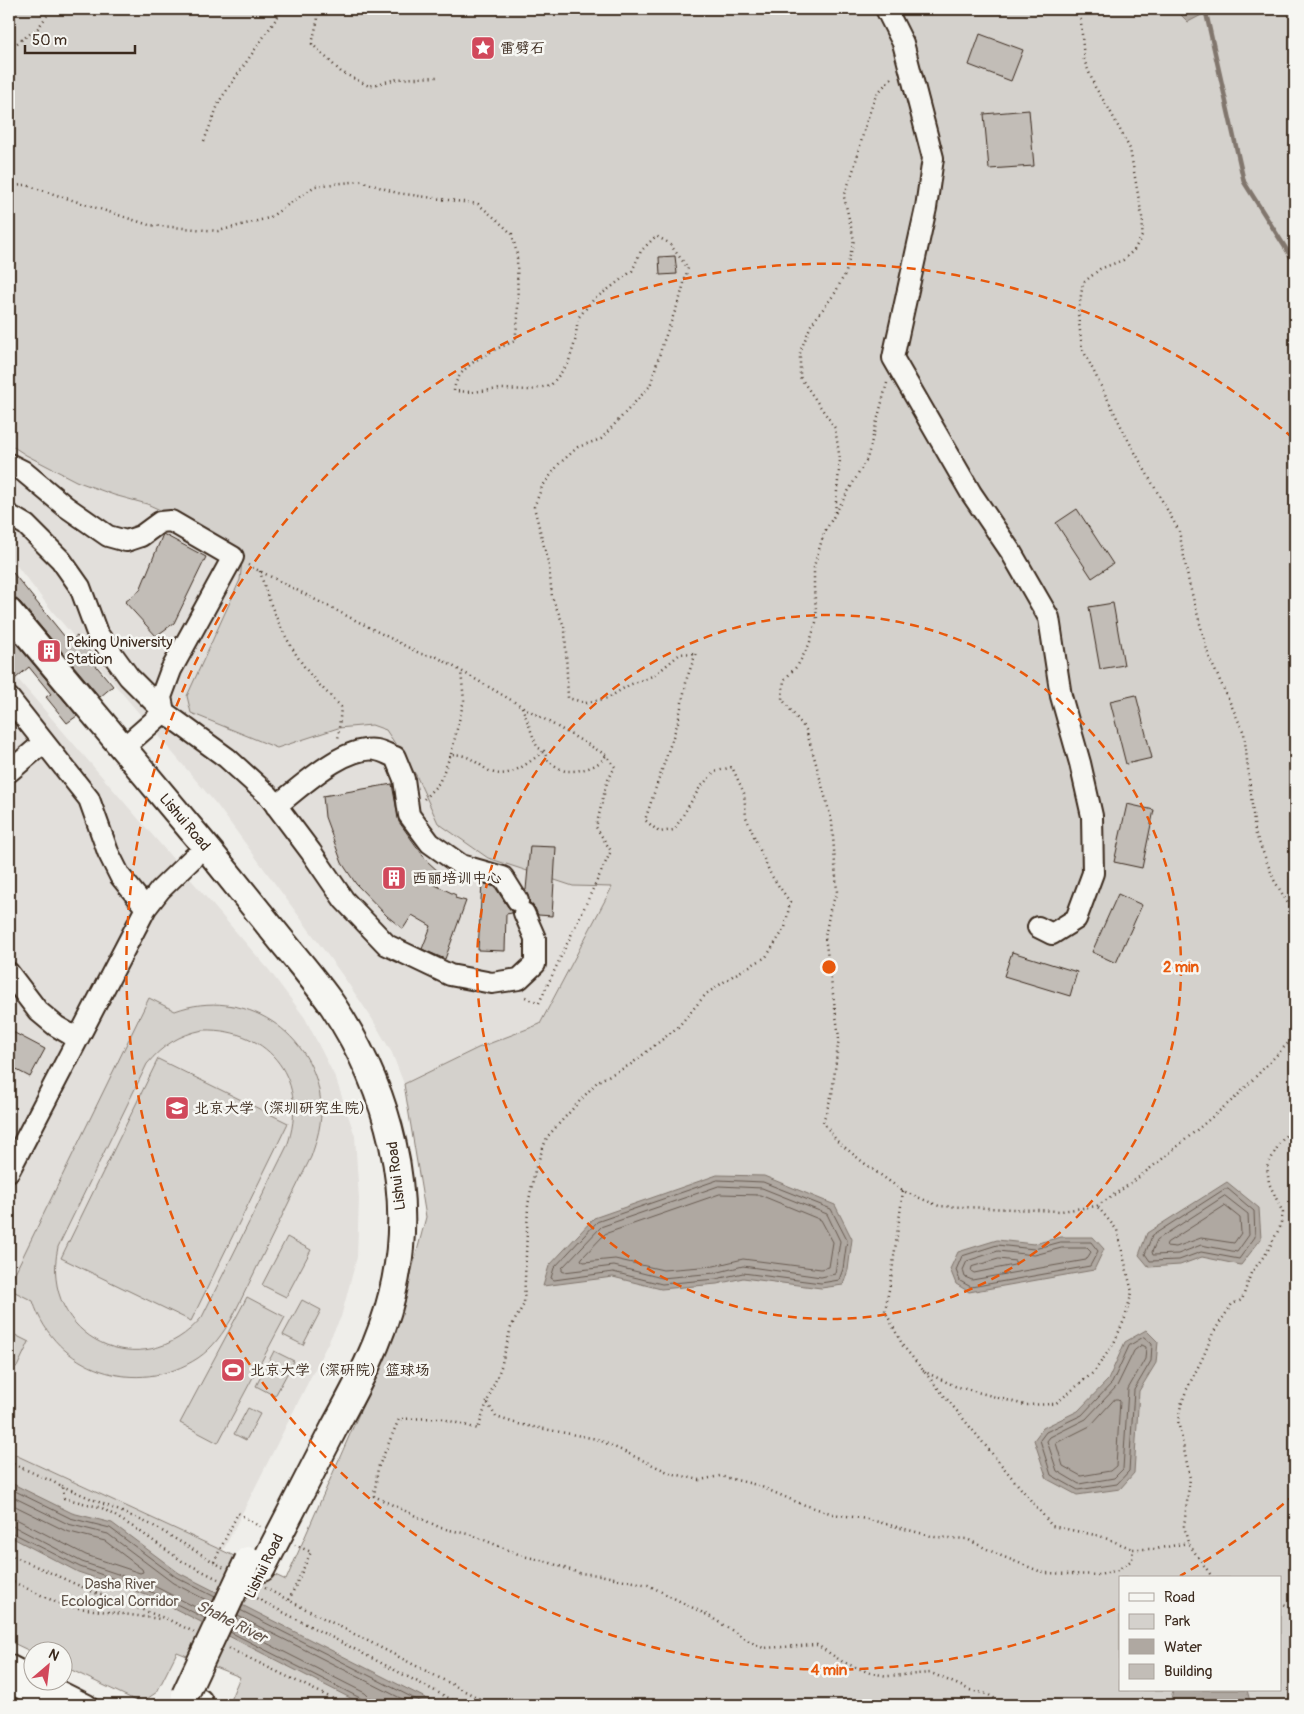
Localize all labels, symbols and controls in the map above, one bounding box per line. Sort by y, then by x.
scale bar [25,22,135,54]
text: 50 m [32,31,67,50]
place icon: 雷劈石 [470,35,496,61]
place label: 雷劈石 [500,39,545,58]
place label: Peking University Station [66,633,173,669]
building icon: Peking University Station [36,638,62,664]
street label: Lishui Road [155,790,214,855]
building icon: 西丽培训中心 [381,865,407,891]
place label: 西丽培训中心 [412,869,502,888]
centre of rings [820,958,838,976]
text: 2 min [1163,958,1199,977]
school or university icon: 北京大学（深圳研究生院） [164,1095,190,1121]
place label: 北京大学（深圳研究生院） [194,1099,374,1118]
street label: Lishui Road [383,1140,410,1212]
sports icon: 北京大学（深研院）篮球场 [220,1357,246,1383]
place label: 北京大学（深研院）篮球场 [250,1361,430,1380]
street label: Lishui Road [241,1531,288,1602]
park label: Dasha River Ecological Corridor [61,1575,180,1611]
legend [1119,1576,1282,1692]
text: Road [1164,1588,1195,1607]
water label: Shahe River [193,1596,272,1649]
text: Park [1164,1612,1191,1631]
text: Water [1164,1638,1203,1657]
north arrow [22,1642,72,1692]
text: N [46,1645,62,1665]
text: 4 min [811,1661,848,1680]
text: Building [1164,1662,1212,1681]

